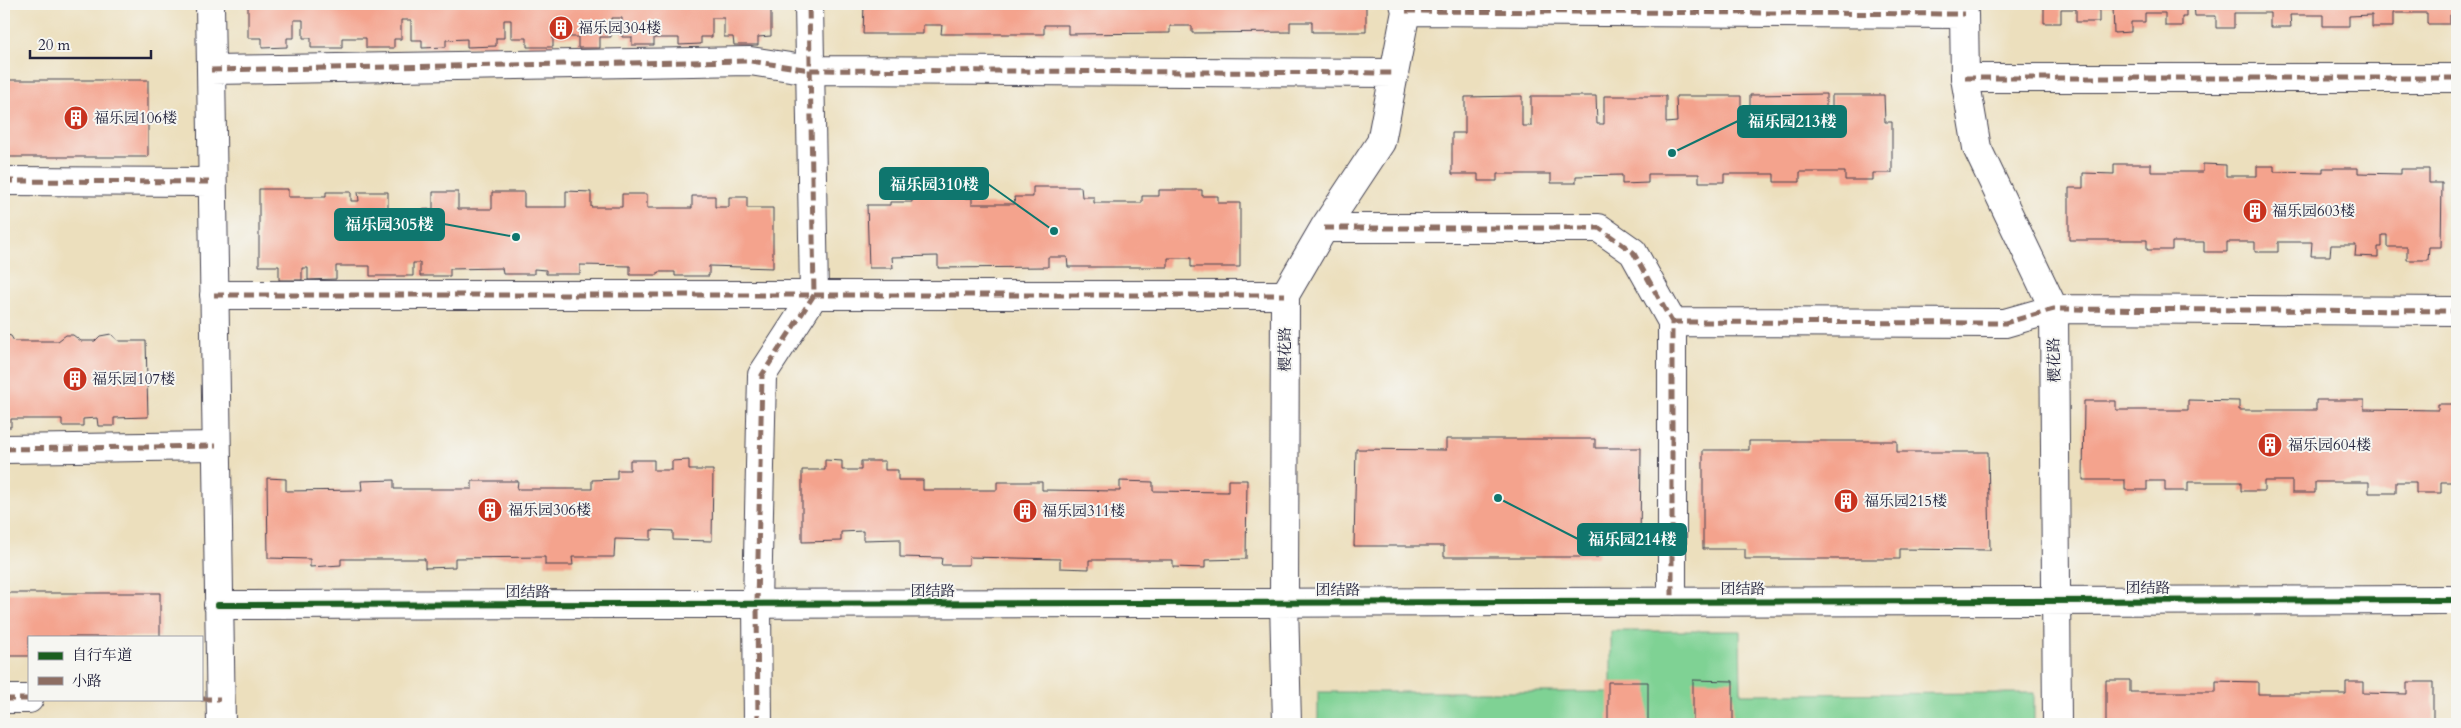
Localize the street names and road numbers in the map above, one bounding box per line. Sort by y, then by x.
street label: 樱花路 [1275,326,1295,372]
street label: 樱花路 [2044,337,2064,383]
street label: 团结路 [2125,578,2171,598]
street label: 团结路 [1720,579,1766,599]
street label: 团结路 [1315,580,1361,600]
street label: 团结路 [910,581,956,601]
street label: 团结路 [505,582,551,602]

